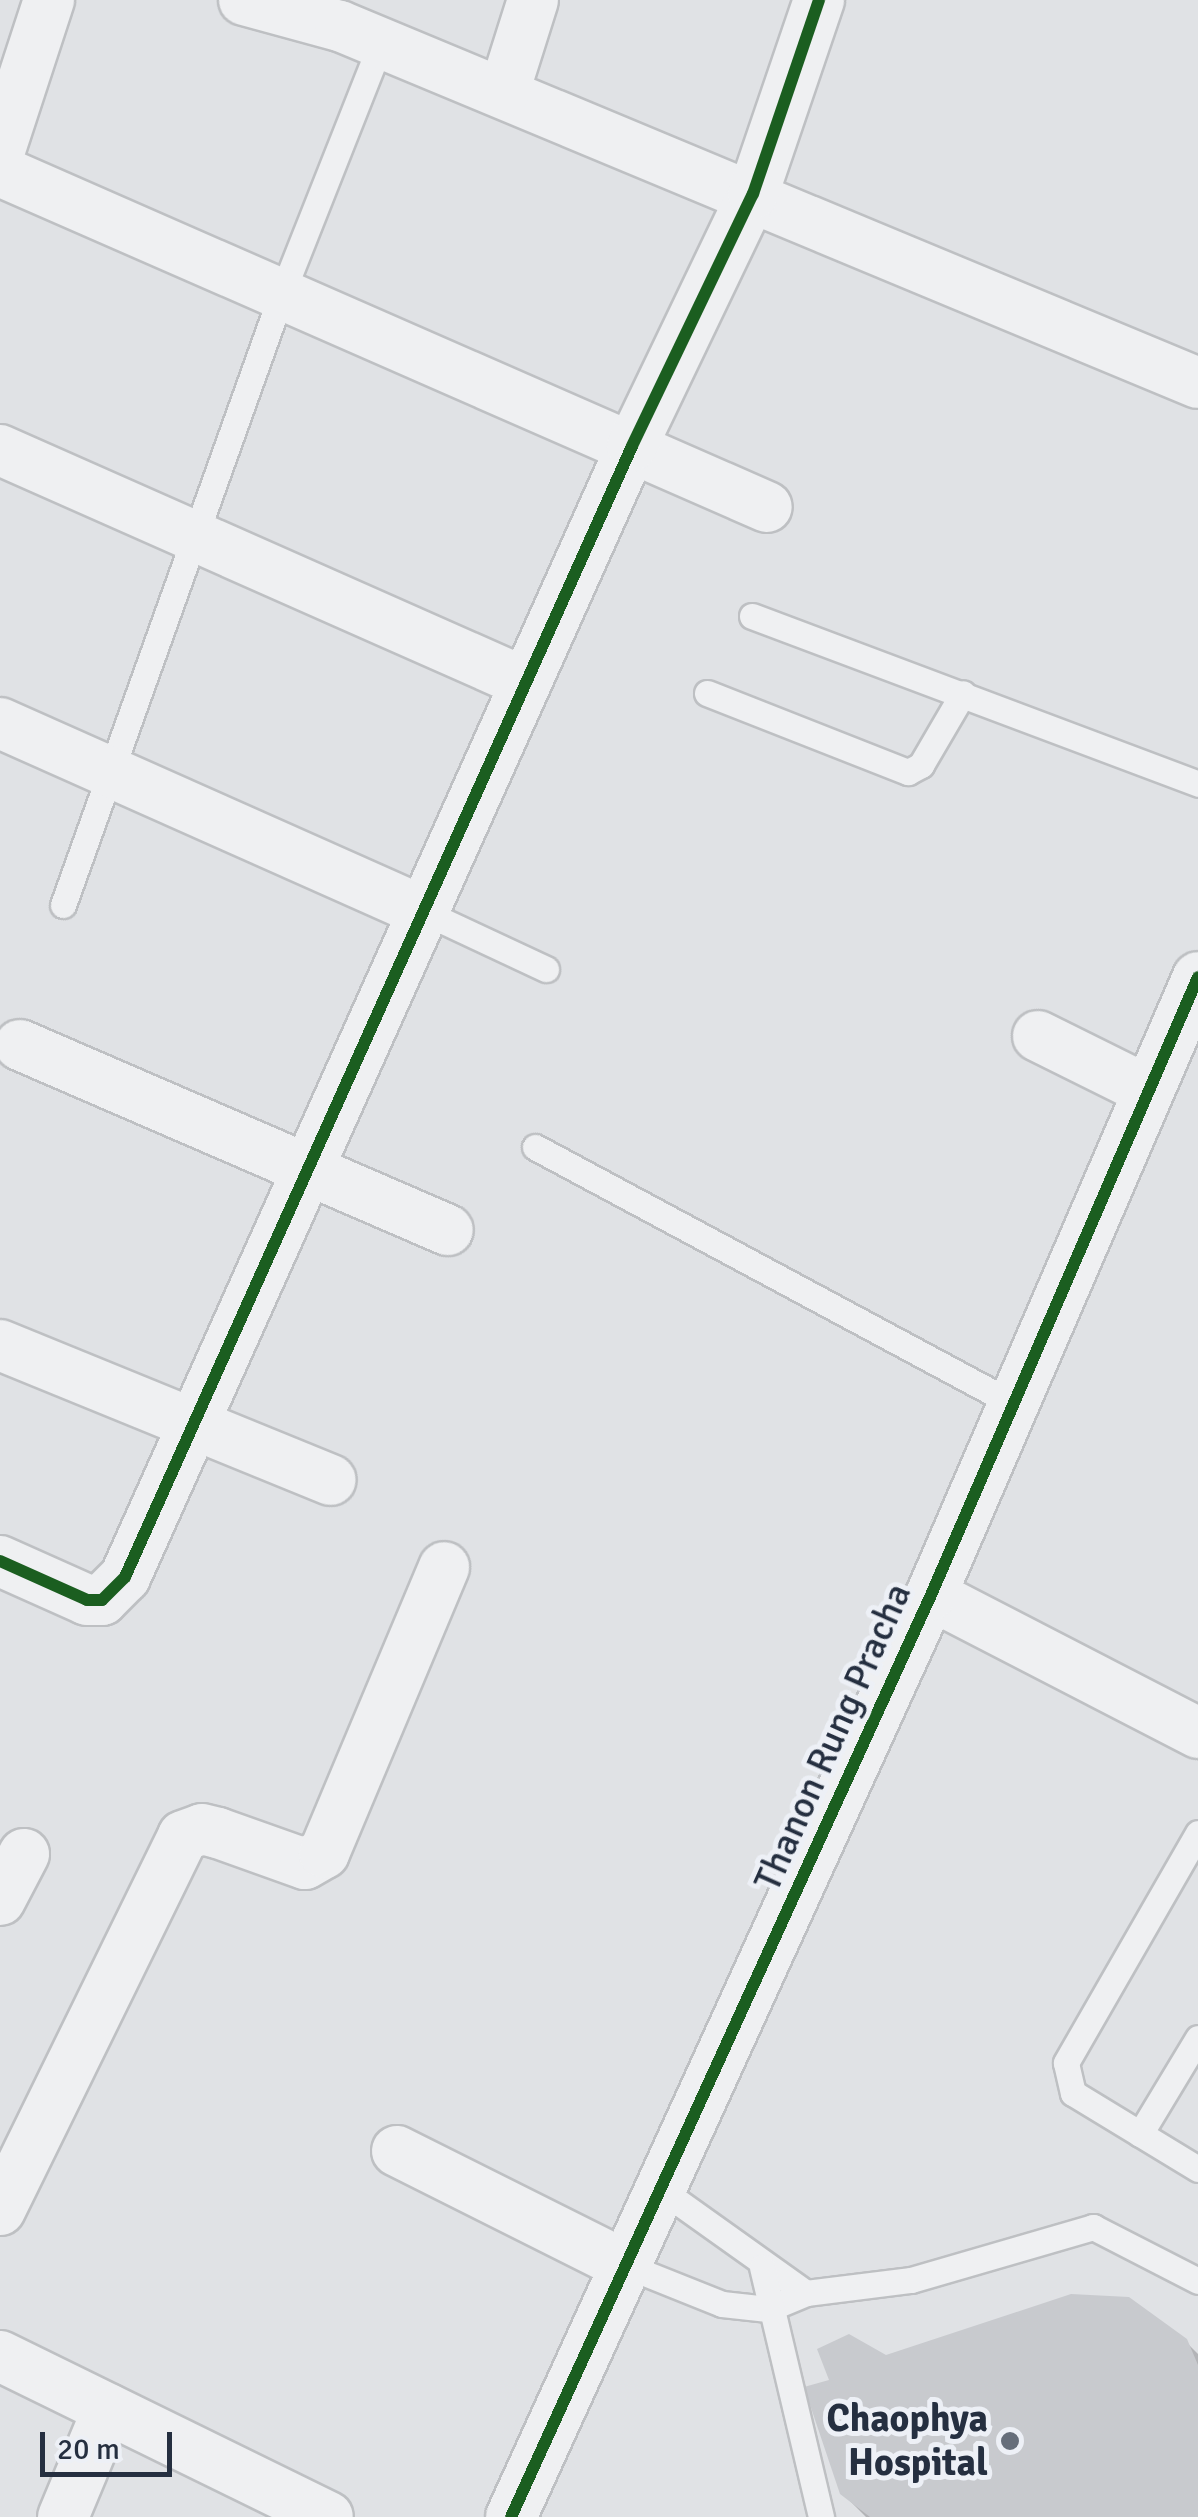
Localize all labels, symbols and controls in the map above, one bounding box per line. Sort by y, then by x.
street label: Thanon Rung Pracha [745,1576,921,1898]
place label: Chaophya Hospital [827,2396,988,2486]
scale bar [45,2412,178,2474]
marker: Chaophya Hospital [997,2428,1023,2454]
text: 20 m [57,2431,120,2468]

